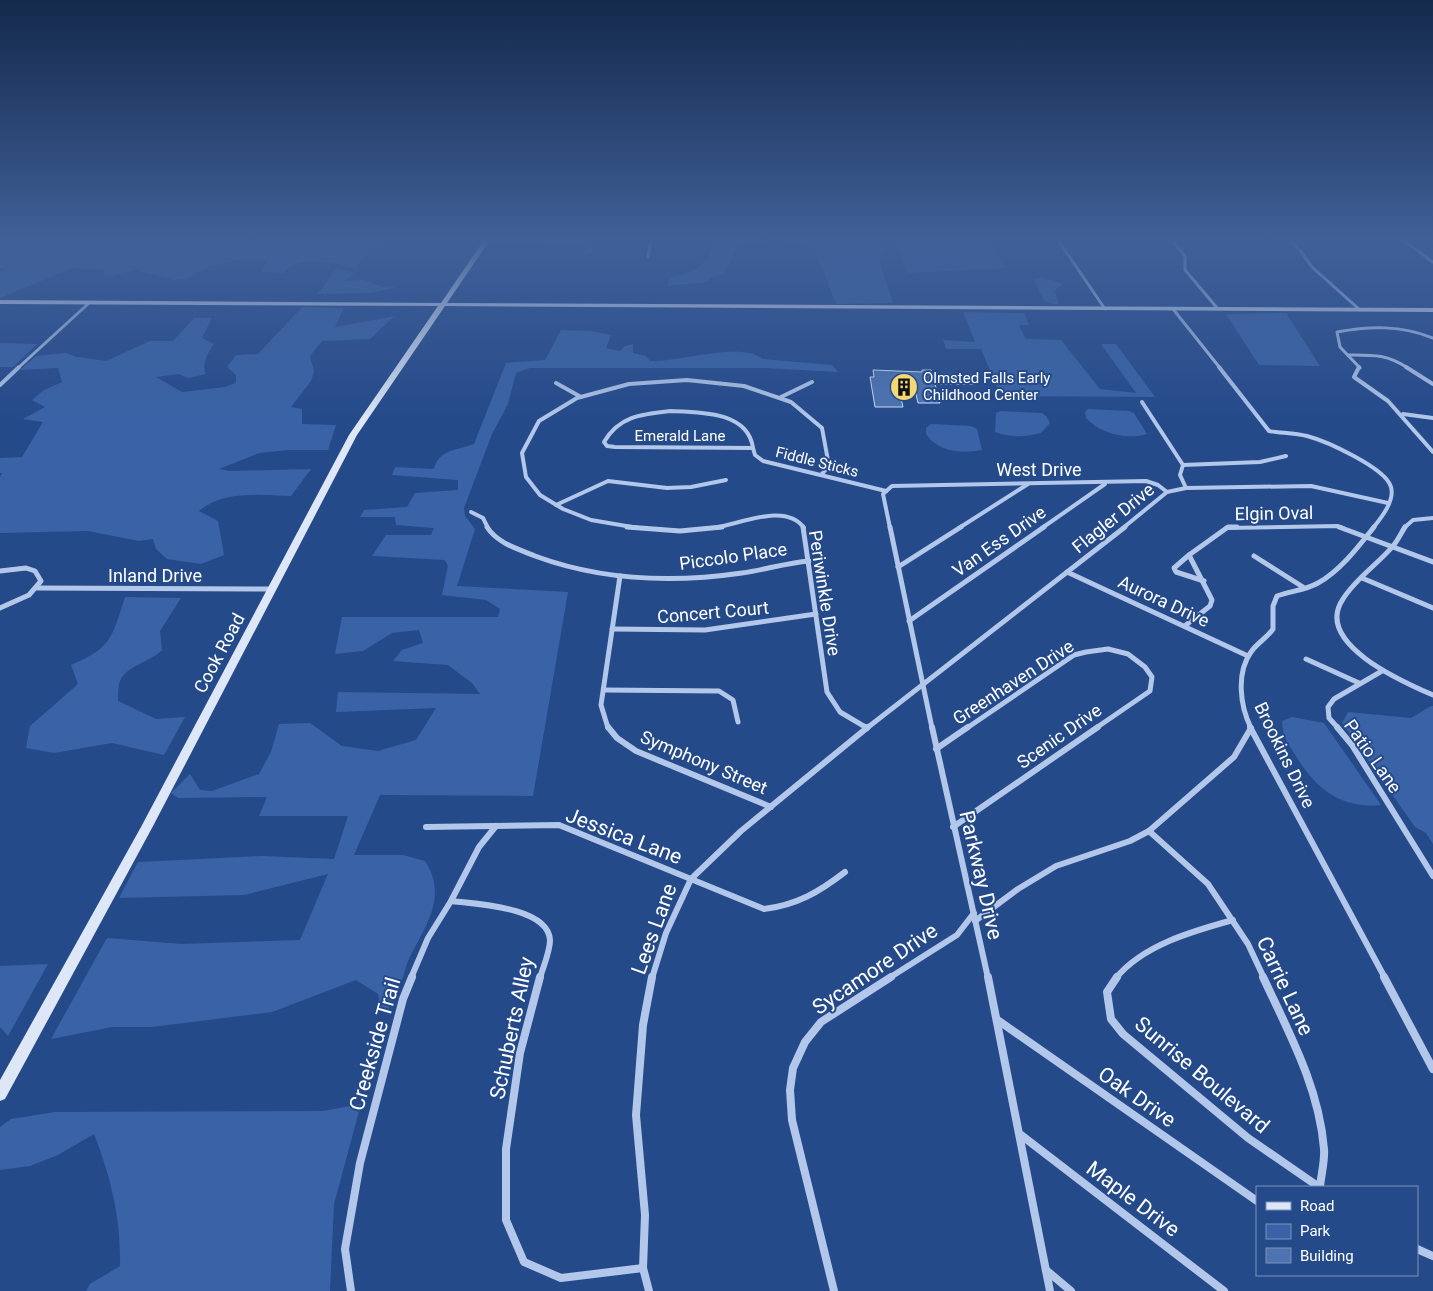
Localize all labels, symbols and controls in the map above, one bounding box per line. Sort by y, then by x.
place label: Olmsted Falls Early Childhood Center [923,369,1050,404]
building icon: Olmsted Falls Early Childhood Center [889,372,919,402]
street label: Emerald Lane [635,427,725,445]
street label: Fiddle Sticks [774,443,860,481]
street label: West Drive [996,459,1082,480]
street label: Flagler Drive [1068,479,1158,557]
street label: Van Ess Drive [948,501,1050,581]
street label: Elgin Oval [1235,502,1313,524]
street label: Periwinkle Drive [805,529,845,657]
street label: Piccolo Place [678,538,788,574]
street label: Inland Drive [108,565,202,586]
street label: Aurora Drive [1115,571,1213,631]
street label: Concert Court [656,597,770,627]
street label: Cook Road [189,610,249,696]
street label: Greenhaven Drive [949,635,1077,729]
street label: Scenic Drive [1013,699,1105,773]
street label: Brookins Drive [1250,699,1320,811]
street label: Patio Lane [1340,715,1406,797]
street label: Symphony Street [637,726,771,798]
street label: Jessica Lane [562,803,686,869]
street label: Parkway Drive [954,808,1008,942]
street label: Lees Lane [626,880,682,978]
street label: Sycamore Drive [808,918,942,1020]
street label: Carrie Lane [1252,933,1318,1039]
street label: Schuberts Alley [485,955,539,1101]
street label: Creekside Trail [345,975,405,1113]
street label: Sunrise Boulevard [1130,1012,1274,1138]
street label: Oak Drive [1094,1062,1180,1132]
street label: Maple Drive [1082,1156,1184,1242]
legend [1256,1186,1418,1276]
text: Road [1300,1197,1334,1215]
text: Park [1300,1222,1331,1240]
text: Building [1300,1247,1354,1265]

